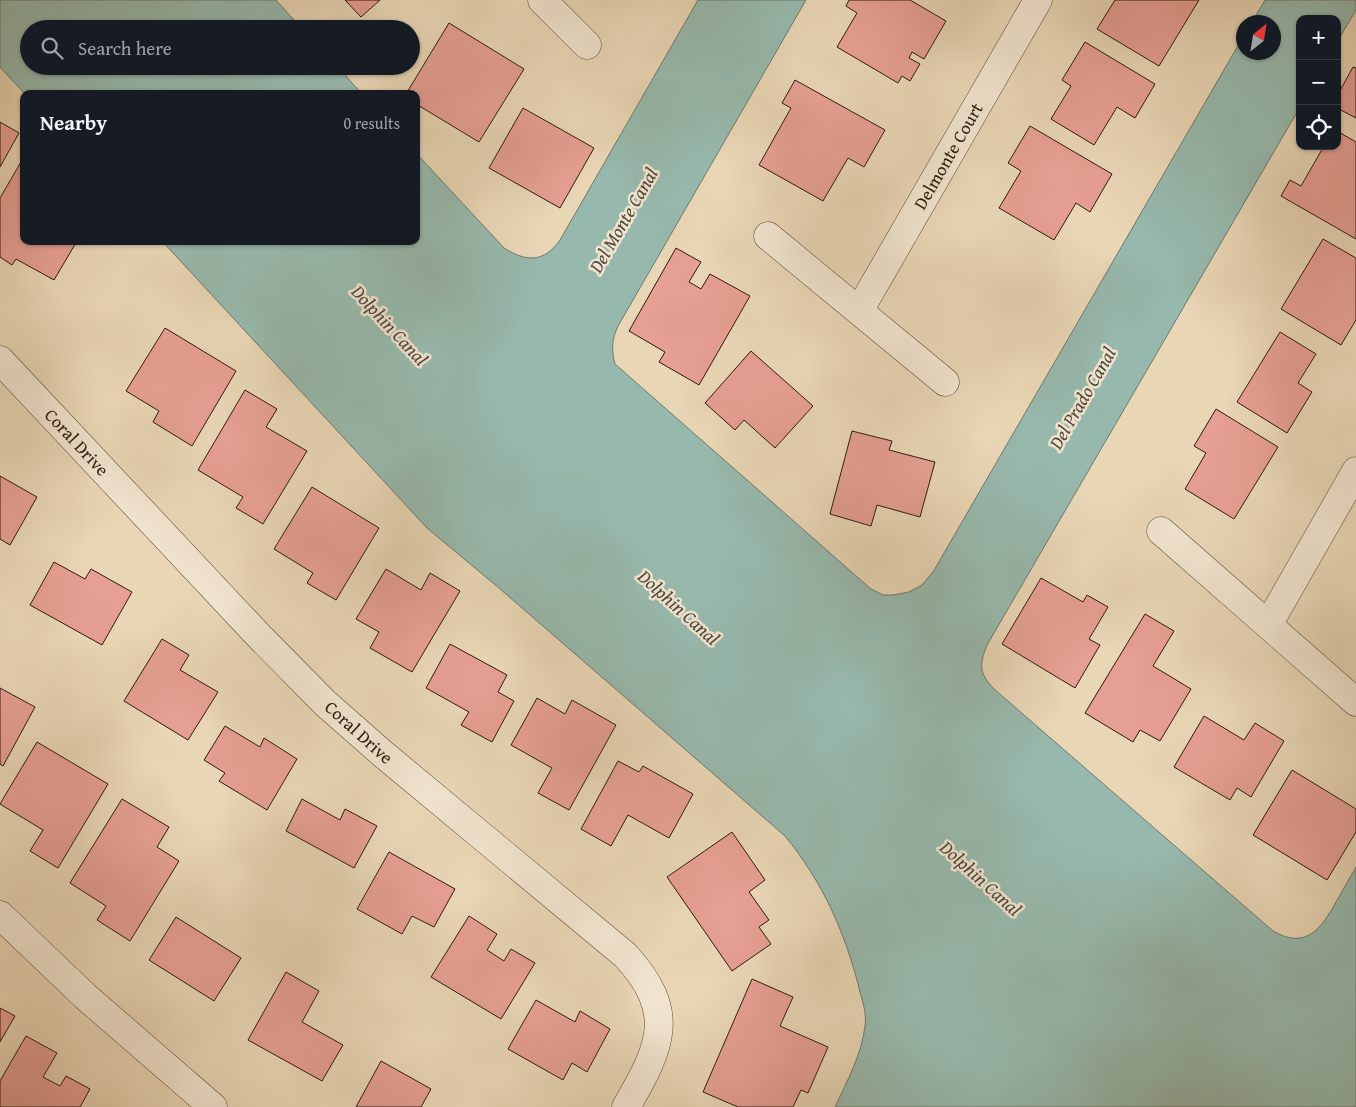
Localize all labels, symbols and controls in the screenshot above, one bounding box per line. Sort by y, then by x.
north arrow [1236,15,1281,60]
map controls [1296,15,1341,150]
button: + [1296,15,1341,60]
search box [20,20,420,75]
icon: search [38,34,66,62]
text: Search here [78,34,172,62]
button: − [1296,60,1341,105]
street label: Delmonte Court [906,97,990,215]
button: locate [1296,105,1341,150]
text: Nearby [40,107,107,138]
text: 0 results [343,111,400,135]
water label: Del Monte Canal [581,162,665,279]
water label: Dolphin Canal [344,278,435,372]
water label: Del Prado Canal [1041,342,1123,455]
street label: Coral Drive [38,402,116,482]
water label: Dolphin Canal [631,562,726,652]
street label: Coral Drive [319,694,399,770]
water label: Dolphin Canal [933,833,1028,923]

